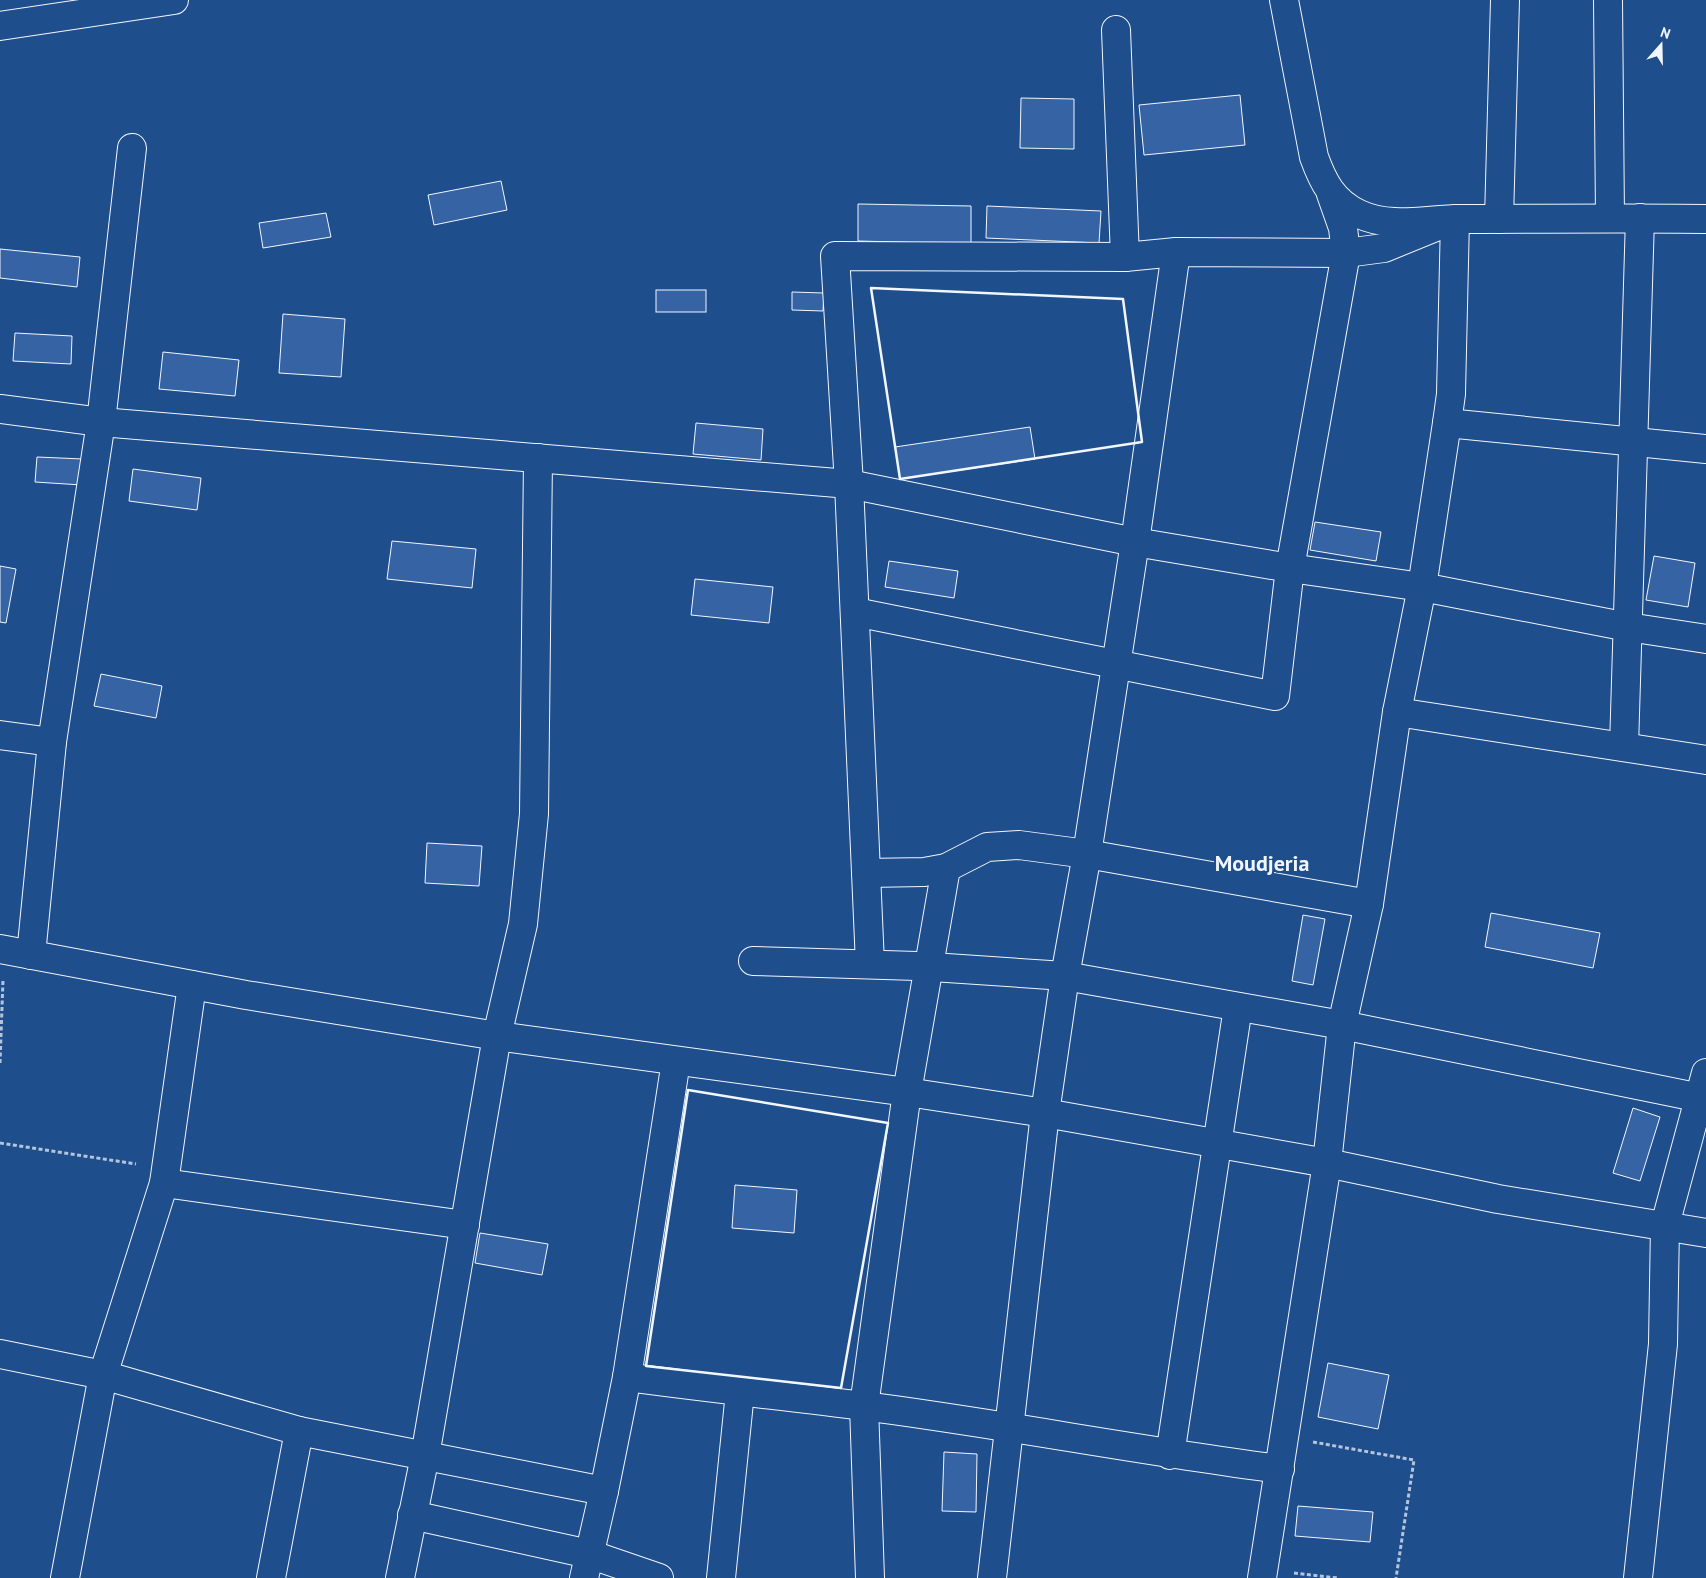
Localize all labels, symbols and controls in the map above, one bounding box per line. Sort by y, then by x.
north arrow [1636,20,1686,70]
text: N [1658,23,1673,43]
district label: Moudjeria [1215,849,1309,877]

